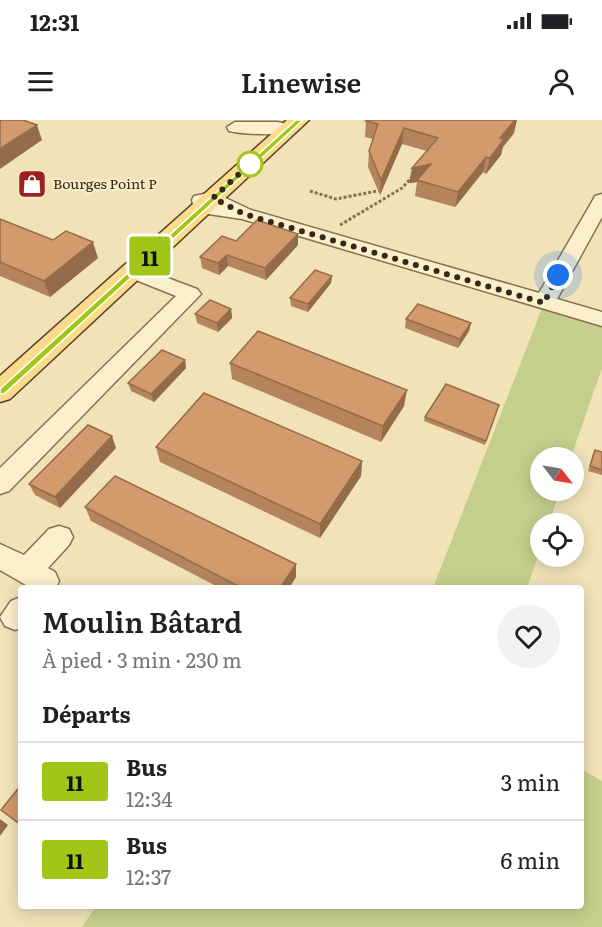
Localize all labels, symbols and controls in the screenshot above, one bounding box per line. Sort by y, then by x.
text: 12:31 [30,5,79,38]
text: Linewise [241,61,361,101]
icon: menu [24,65,57,98]
icon: person [545,65,578,98]
unlabelled marker [237,151,263,177]
shop icon: Bourges Point P [16,168,48,200]
place label: Bourges Point P [53,173,157,193]
line badge: 11 [123,236,177,276]
text: 11 [141,241,159,272]
your location [543,260,573,290]
north arrow [530,447,584,501]
map controls [530,447,584,567]
button: locate [530,513,584,567]
text: Moulin Bâtard [42,600,242,642]
button: heart [497,605,560,668]
text: À pied · 3 min · 230 m [42,644,242,674]
text: Départs [42,697,131,730]
text: Bus [126,750,167,783]
text: 3 min [500,765,560,798]
text: 11 [66,766,84,797]
text: 12:34 [126,783,173,813]
text: Bus [126,828,167,861]
text: 6 min [501,843,560,876]
text: 11 [66,844,84,875]
text: 12:37 [126,861,171,891]

